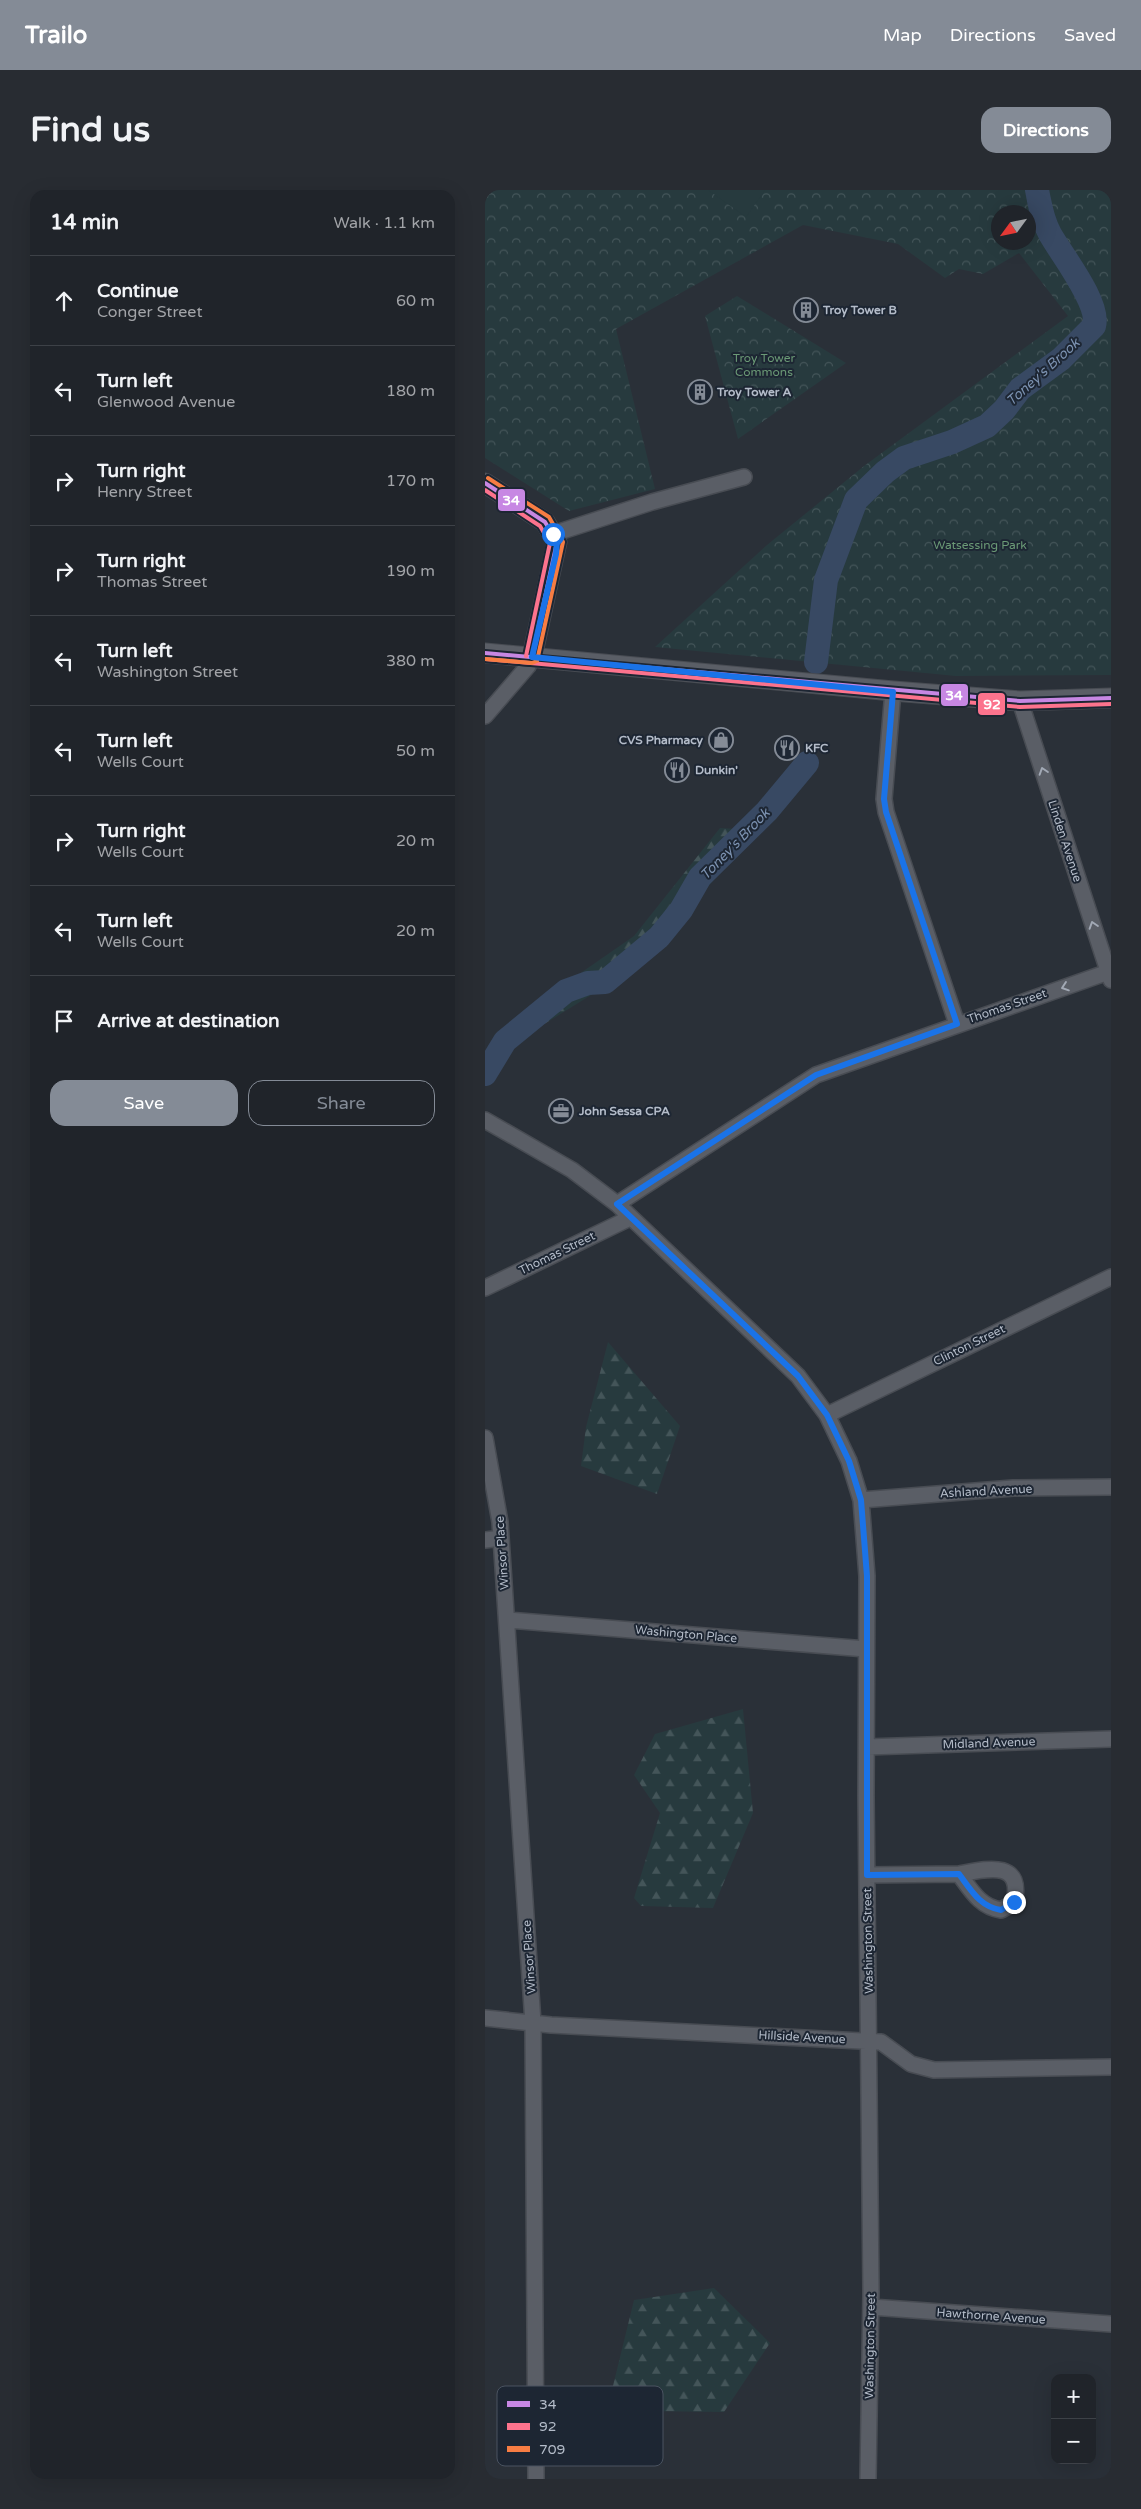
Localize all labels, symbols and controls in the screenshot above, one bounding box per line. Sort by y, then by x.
text: Trailo [25,21,87,50]
text: Map [883,24,922,46]
text: Directions [950,24,1036,46]
text: Saved [1064,24,1116,46]
button: Directions [981,107,1111,153]
text: Find us [30,109,150,151]
north arrow [991,205,1036,250]
text: 14 min [50,210,119,235]
text: Walk · 1.1 km [333,213,435,233]
text: Continue [97,280,179,302]
icon: ahead [50,287,78,315]
text: 60 m [396,291,435,311]
building icon: Troy Tower B [793,297,819,323]
text: Conger Street [97,302,203,322]
place label: Troy Tower B [822,303,897,318]
water label: Toney's Brook [1003,334,1084,409]
park label: Troy Tower Commons [733,351,796,379]
text: Turn left [97,370,173,392]
icon: left [50,377,78,405]
building icon: Troy Tower A [687,379,713,405]
text: 180 m [386,381,435,401]
place label: Troy Tower A [716,385,791,400]
text: Glenwood Avenue [97,392,235,412]
text: Turn right [97,460,185,482]
icon: right [50,467,78,495]
text: 170 m [386,471,435,491]
text: Henry Street [97,482,192,502]
line badge: 34 [497,488,526,512]
text: 34 [502,492,520,509]
route start [542,523,565,546]
park label: Watsessing Park [933,538,1027,552]
text: Turn right [97,550,185,572]
icon: right [50,557,78,585]
text: 190 m [386,561,435,581]
text: Thomas Street [97,572,207,592]
text: Turn left [97,640,173,662]
icon: left [50,647,78,675]
text: 380 m [386,651,435,671]
text: Washington Street [97,662,238,682]
line badge: 34 [940,683,969,707]
text: 34 [945,687,963,704]
line badge: 92 [977,692,1006,716]
text: 92 [983,696,1001,713]
shop icon: CVS Pharmacy [708,727,734,753]
text: Turn left [97,730,173,752]
place label: CVS Pharmacy [619,733,704,748]
restaurant icon: KFC [774,735,800,761]
icon: left [50,737,78,765]
text: 50 m [396,741,435,761]
place label: KFC [805,741,829,755]
text: Wells Court [97,752,184,772]
restaurant icon: Dunkin' [664,757,690,783]
place label: Dunkin' [695,763,738,777]
one-way arrow [1038,767,1048,775]
street label: Linden Avenue [1045,798,1085,884]
water label: Toney's Brook [697,804,774,883]
text: Turn right [97,820,185,842]
icon: right [50,827,78,855]
text: 20 m [396,831,435,851]
text: Wells Court [97,842,184,862]
text: Turn left [97,910,173,932]
icon: left [50,917,78,945]
text: 20 m [396,921,435,941]
one-way arrow [1088,922,1098,930]
text: Wells Court [97,932,184,952]
one-way arrow [1061,981,1070,991]
street label: Thomas Street [966,986,1049,1026]
icon: arrive [50,1007,78,1035]
text: Arrive at destination [97,1010,280,1032]
button: Save [50,1080,238,1126]
button: Share [248,1080,435,1126]
office icon: John Sessa CPA [548,1098,574,1124]
place label: John Sessa CPA [578,1104,670,1118]
street label: Thomas Street [517,1228,598,1277]
street label: Clinton Street [931,1321,1007,1368]
street label: Ashland Avenue [939,1482,1033,1500]
street label: Winsor Place [492,1515,512,1590]
street label: Washington Place [634,1623,738,1645]
street label: Midland Avenue [942,1734,1036,1752]
street label: Washington Street [860,1888,876,1994]
route end [1003,1891,1026,1914]
street label: Winsor Place [519,1919,539,1994]
street label: Hillside Avenue [758,2028,846,2046]
street label: Washington Street [862,2293,878,2399]
street label: Hawthorne Avenue [936,2305,1046,2327]
map controls [1051,2374,1096,2464]
button: + [1051,2374,1096,2419]
legend [497,2386,663,2466]
text: 34 [539,2396,557,2413]
text: 92 [539,2418,557,2435]
button: − [1051,2419,1096,2464]
text: 709 [539,2441,565,2458]

